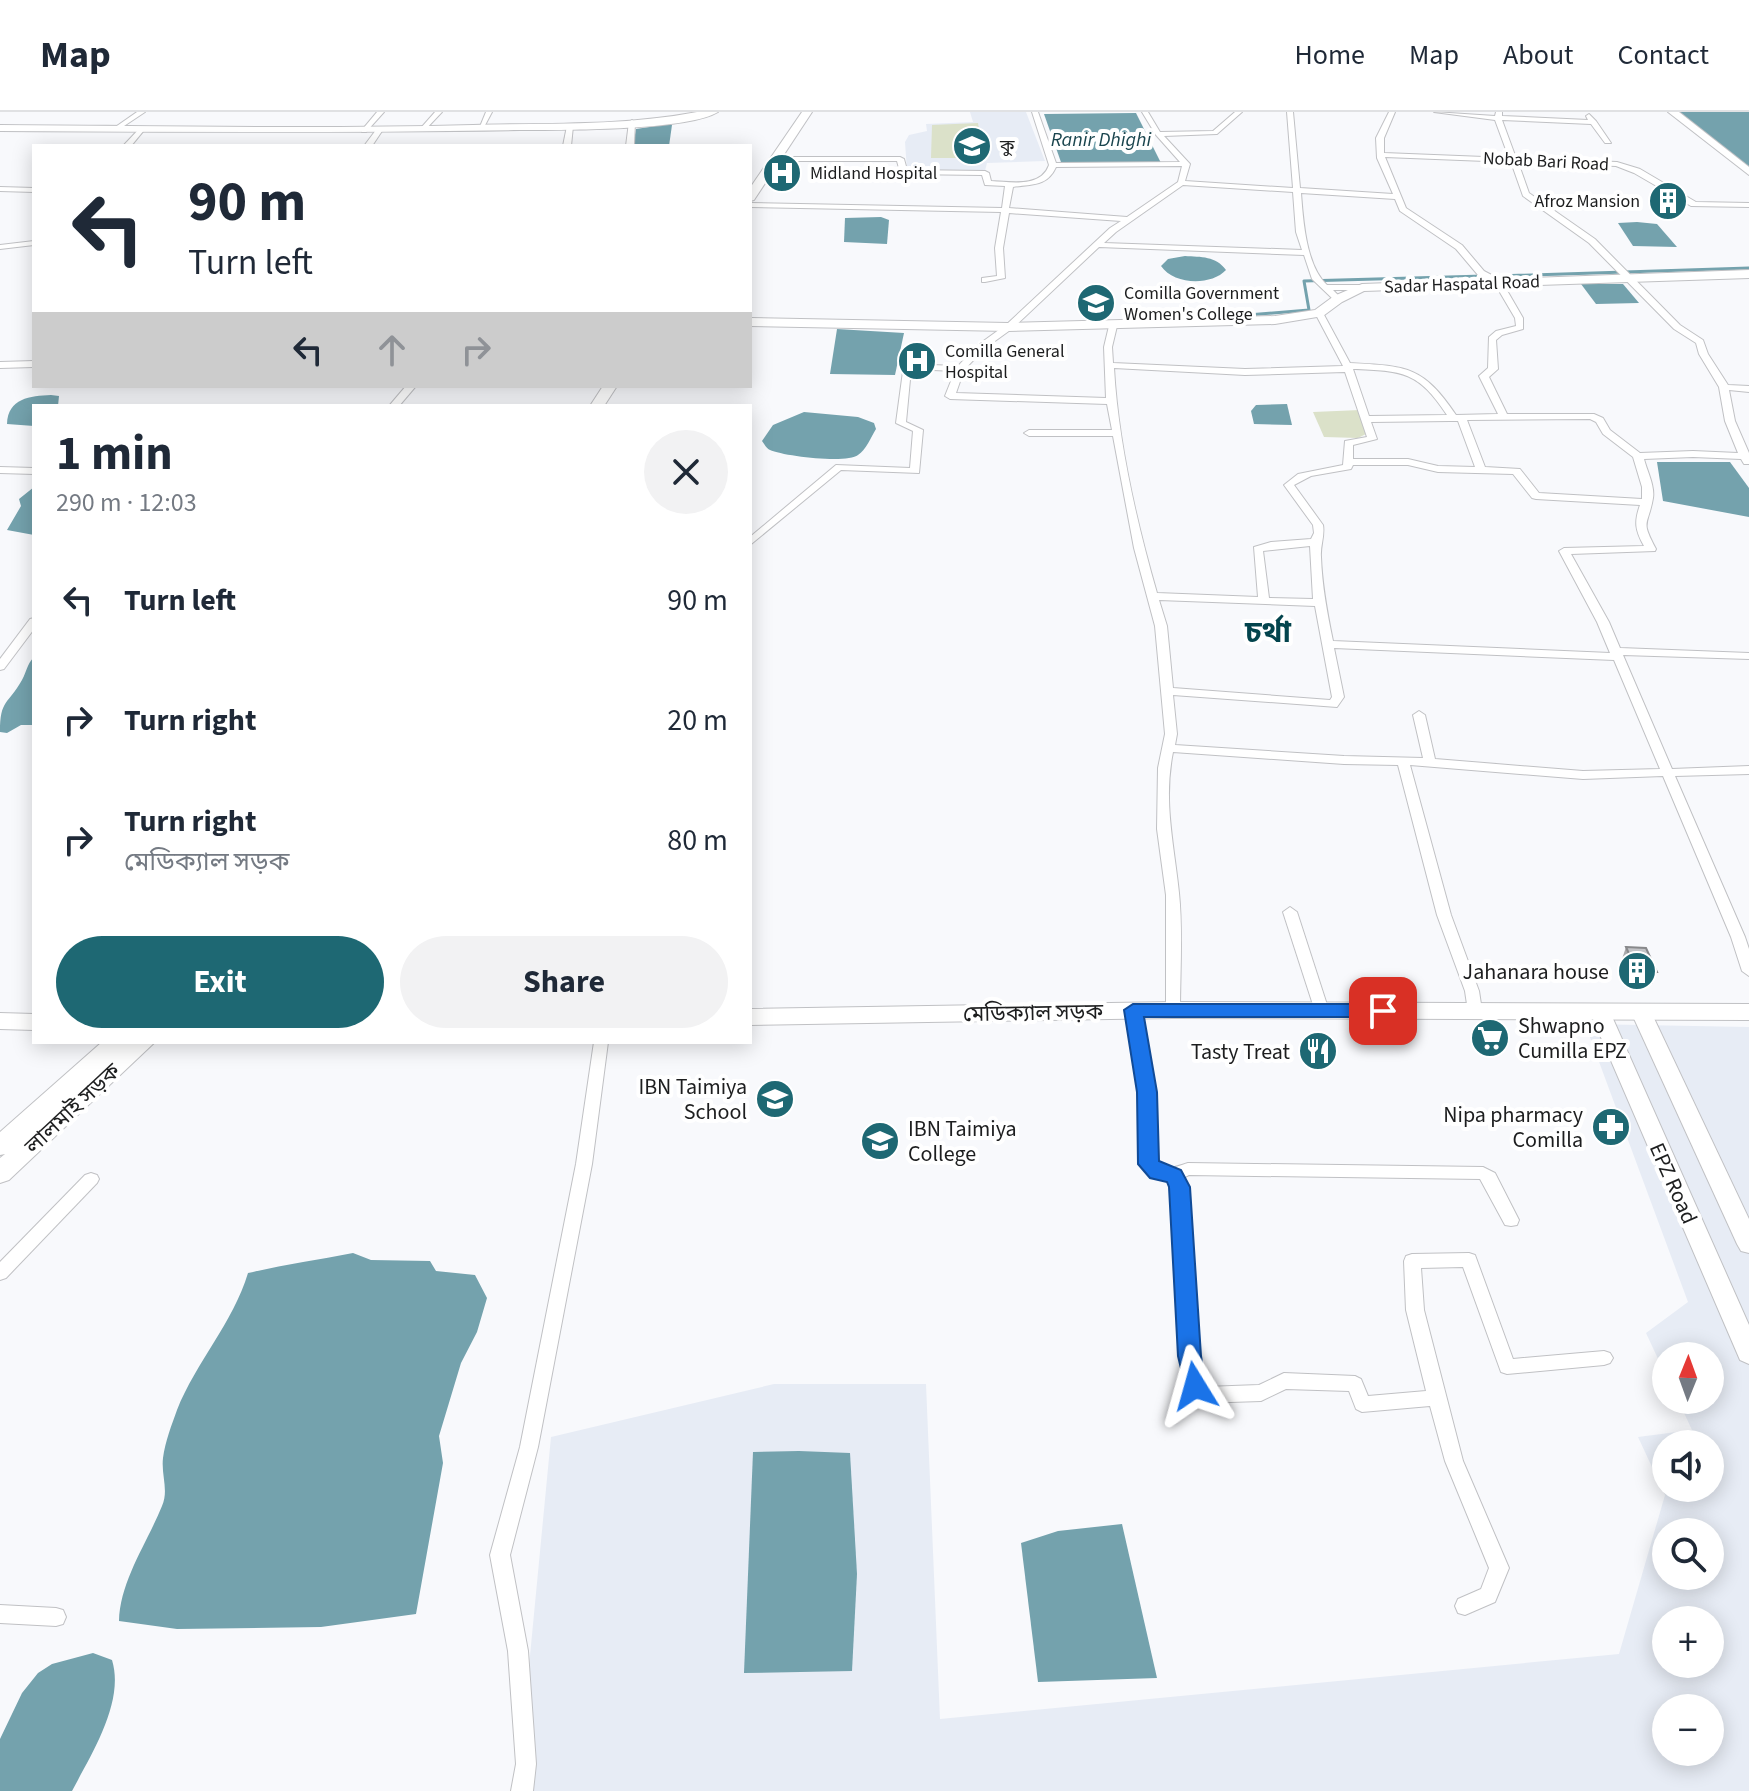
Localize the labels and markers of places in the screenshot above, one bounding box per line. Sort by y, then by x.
school or university icon: কু [951,125,993,167]
place label: কু [999,134,1015,159]
hospital icon: Midland Hospital [761,152,803,194]
place label: Midland Hospital [810,161,937,186]
building icon: Afroz Mansion [1647,180,1689,222]
place label: Afroz Mansion [1535,189,1640,214]
place label: Comilla Government Women's College [1124,281,1279,327]
school or university icon: Comilla Government Women's College [1075,282,1117,324]
place label: Comilla General Hospital [945,339,1065,385]
hospital icon: Comilla General Hospital [896,340,938,382]
building icon: Jahanara house [1616,950,1658,992]
place label: Jahanara house [1463,956,1609,988]
pin [1349,977,1417,1045]
place label: Shwapno Cumilla EPZ [1518,1010,1627,1067]
supermarket icon: Shwapno Cumilla EPZ [1469,1017,1511,1059]
restaurant icon: Tasty Treat [1297,1030,1339,1072]
place label: Tasty Treat [1191,1036,1291,1068]
place label: IBN Taimiya School [638,1071,747,1128]
school or university icon: IBN Taimiya School [754,1078,796,1120]
place label: Nipa pharmacy Comilla [1443,1099,1584,1156]
pharmacy icon: Nipa pharmacy Comilla [1590,1106,1632,1148]
place label: IBN Taimiya College [908,1113,1017,1170]
school or university icon: IBN Taimiya College [859,1120,901,1162]

